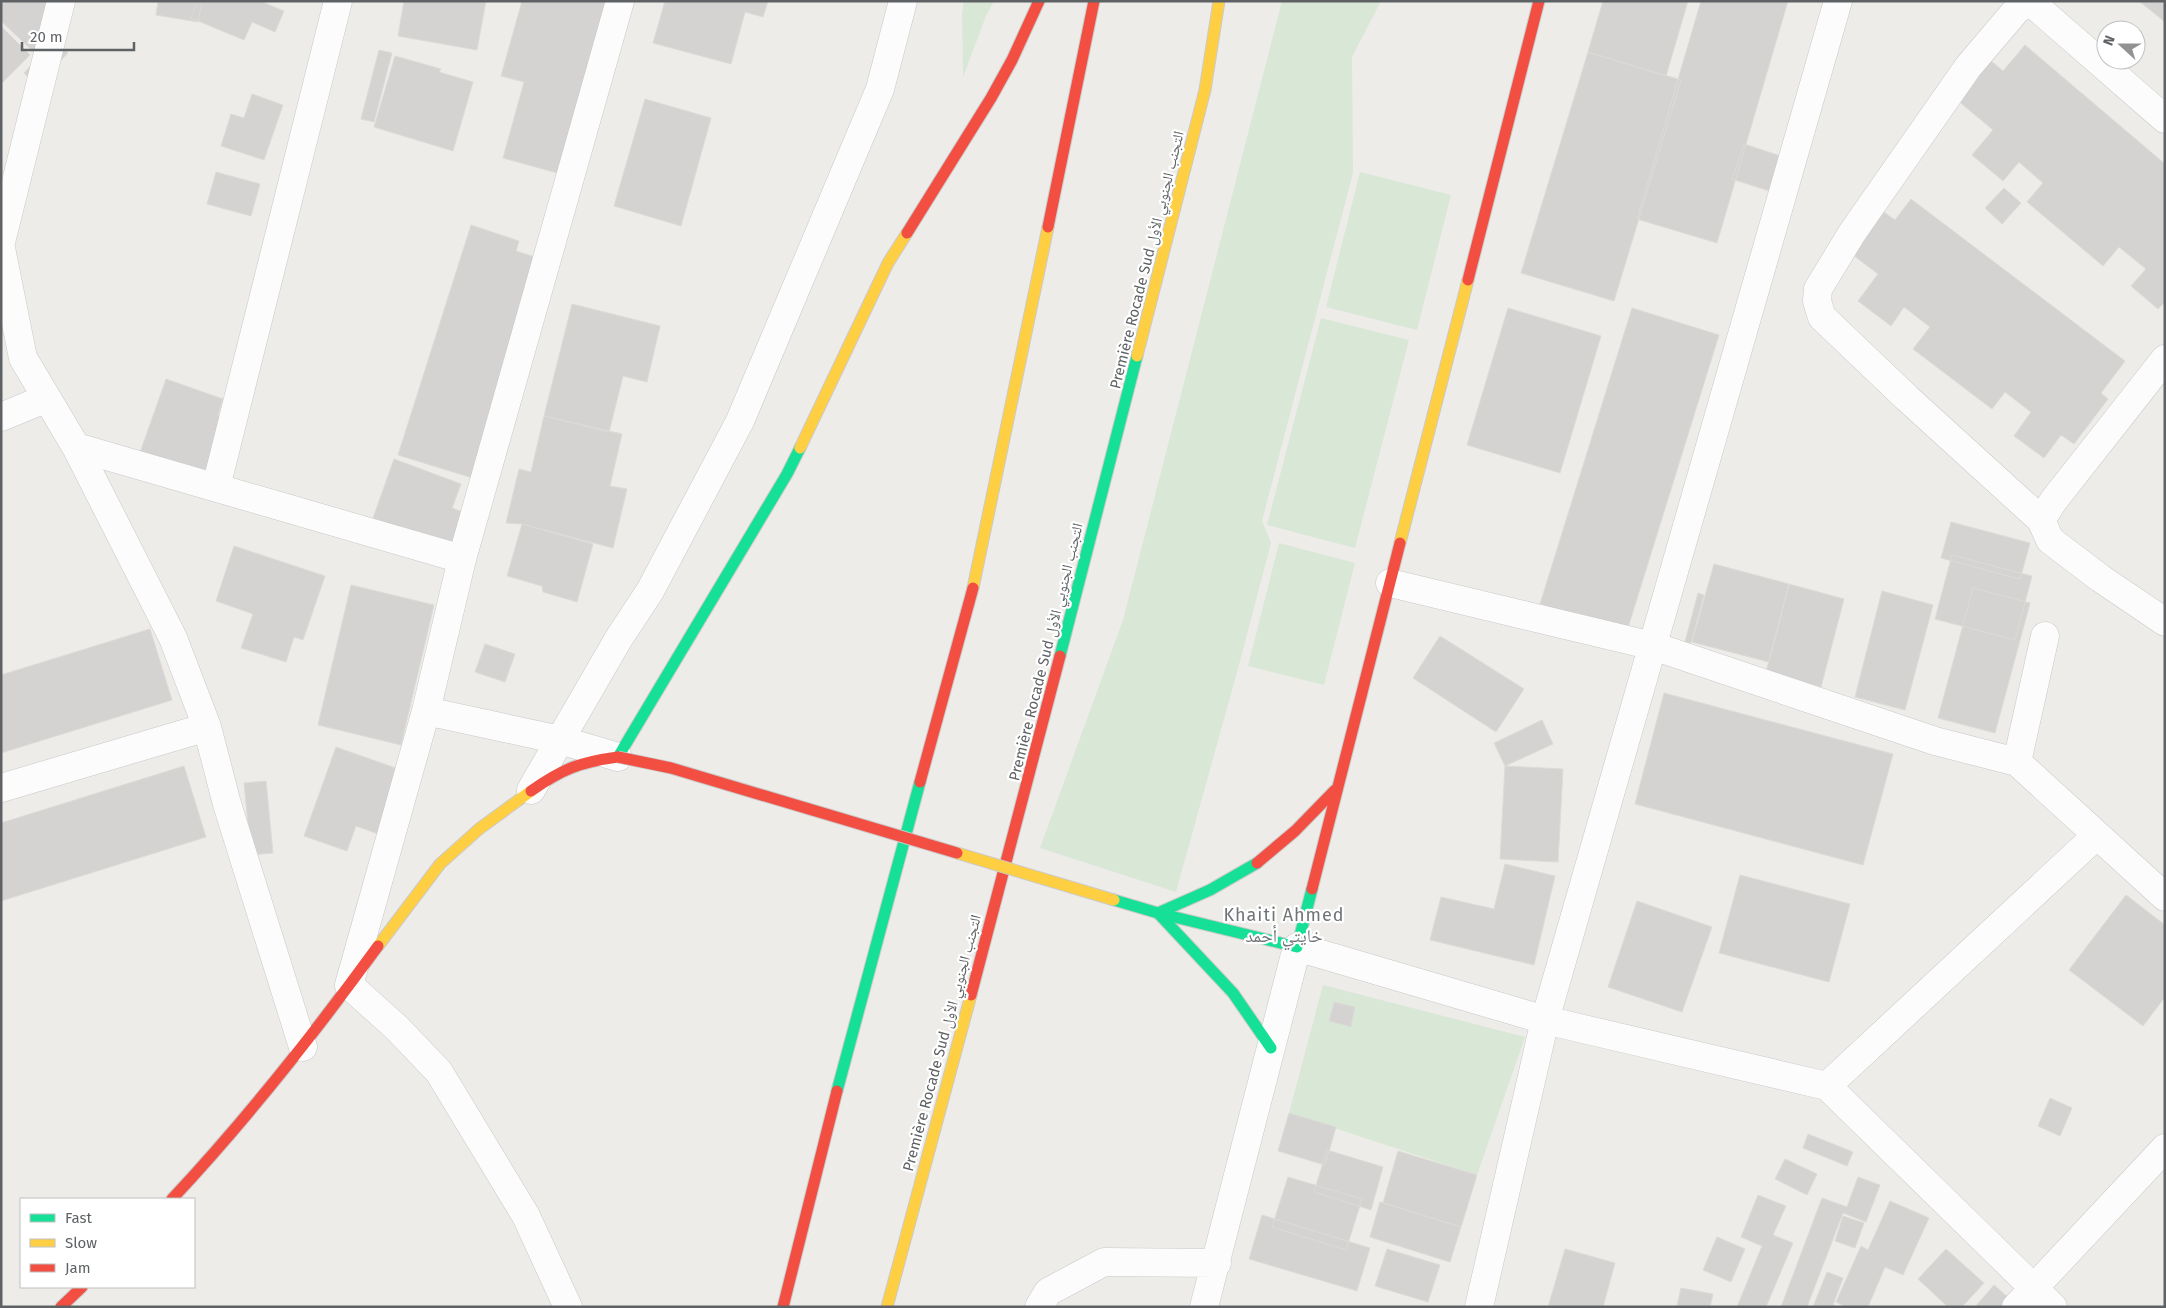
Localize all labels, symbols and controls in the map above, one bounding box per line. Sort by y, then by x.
scale bar [22,20,135,52]
north arrow [2096,20,2146,70]
text: 20 m [30,28,63,46]
text: N [2100,33,2119,48]
street label: Première Rocade Sud التجنب الجنوبي الأول [1106,129,1191,391]
street label: Première Rocade Sud التجنب الجنوبي الأول [1005,521,1090,783]
district label: Khaiti Ahmed خايتي أحمد [1223,904,1345,951]
street label: Première Rocade Sud التجنب الجنوبي الأول [899,913,988,1174]
legend [20,1198,195,1288]
text: Fast [65,1209,92,1227]
text: Slow [65,1234,97,1252]
text: Jam [65,1259,91,1277]

